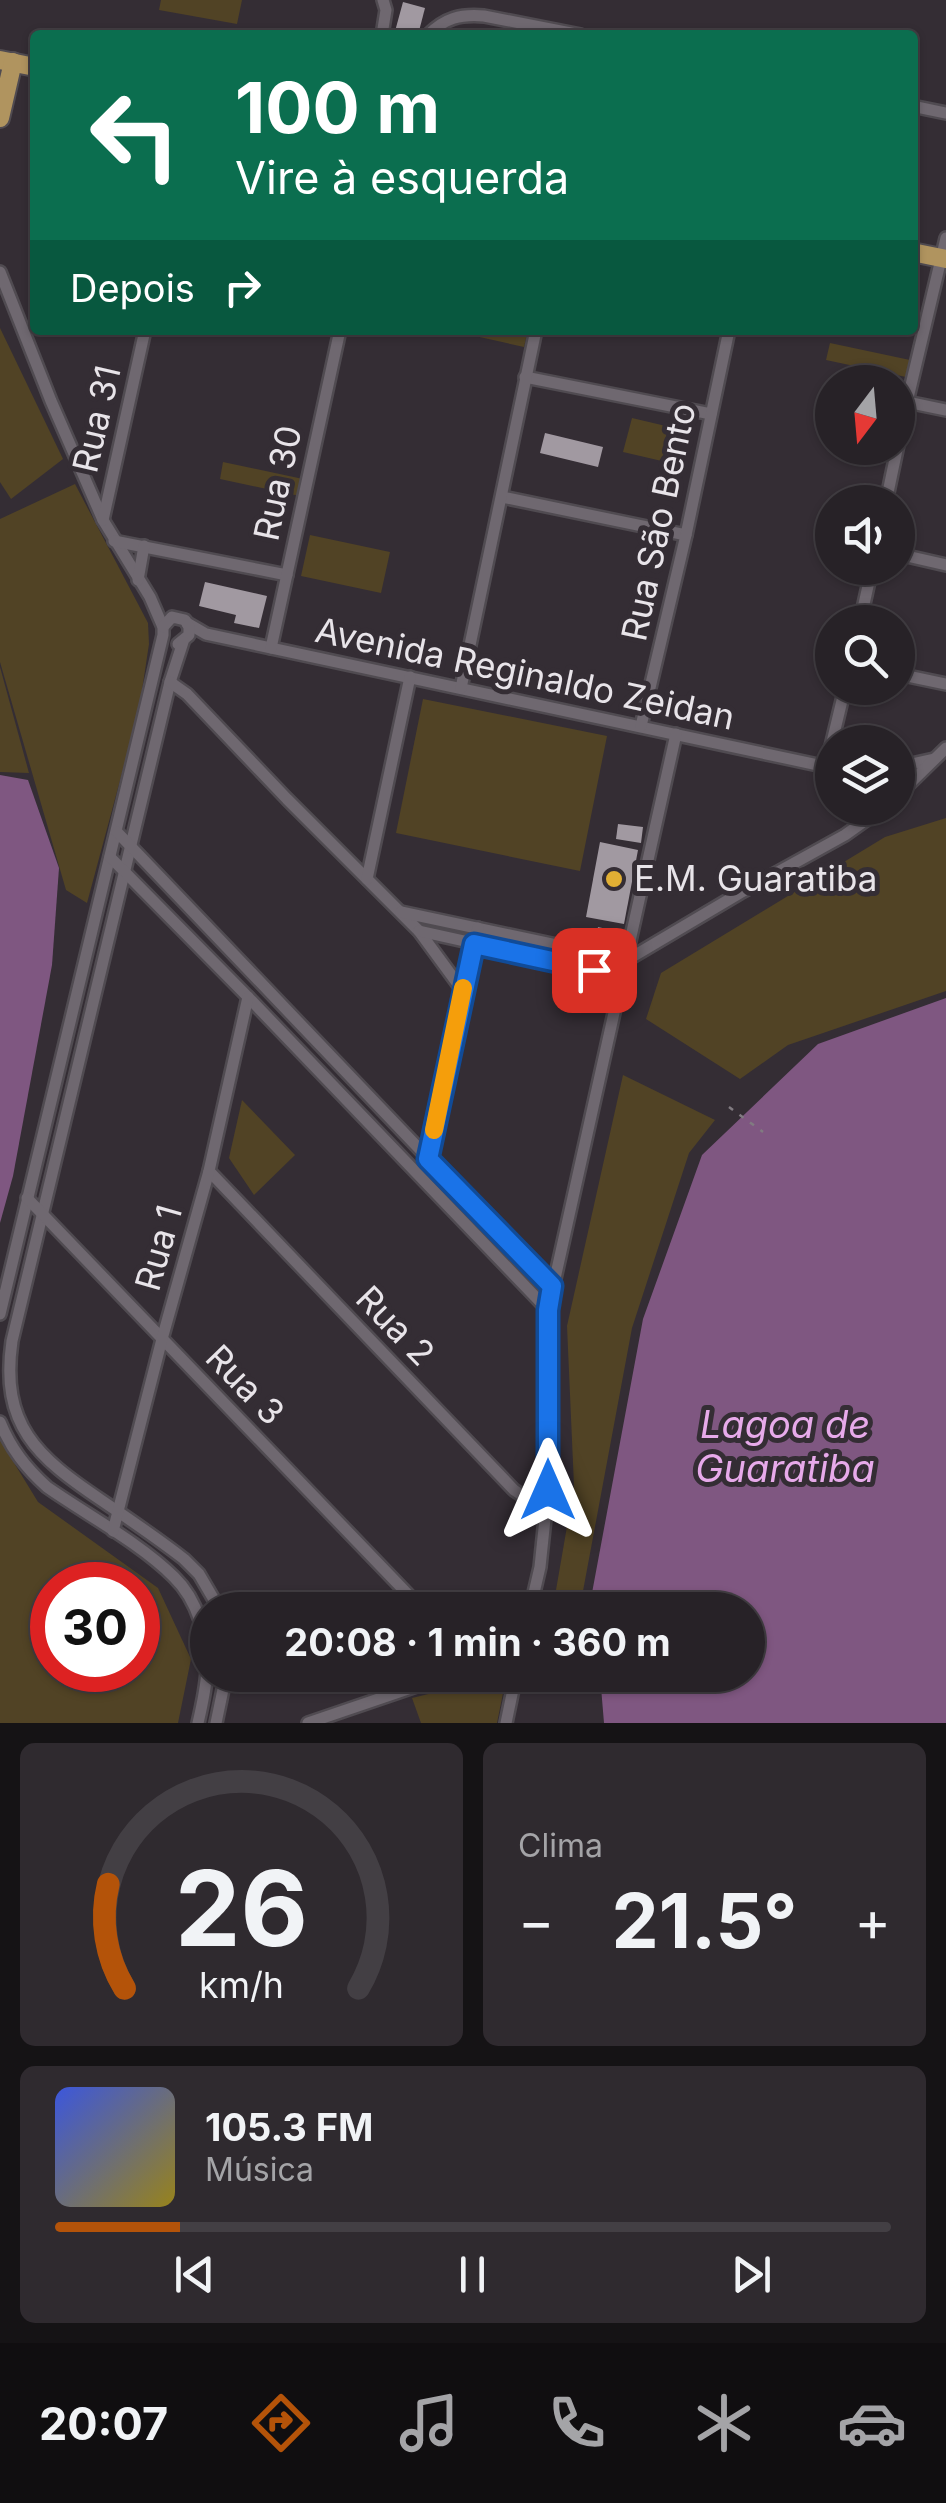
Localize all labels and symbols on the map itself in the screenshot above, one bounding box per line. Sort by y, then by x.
street label: Rua 31 [63,361,129,476]
north arrow [815,365,915,465]
street label: Rua São Bento [612,399,704,644]
street label: Rua 30 [244,421,310,544]
street label: Avenida Reginaldo Zeidan [312,608,739,738]
place label: E.M. Guaratiba [634,857,877,899]
marker: E.M. Guaratiba [603,868,625,890]
pin [552,928,637,1013]
street label: Rua 1 [126,1200,190,1295]
street label: Rua 2 [348,1277,443,1374]
street label: Rua 3 [198,1336,294,1433]
water label: Lagoa de Guaratiba [695,1401,875,1491]
position arrow [496,1438,600,1542]
speed limit sign: 30 [30,1562,160,1692]

